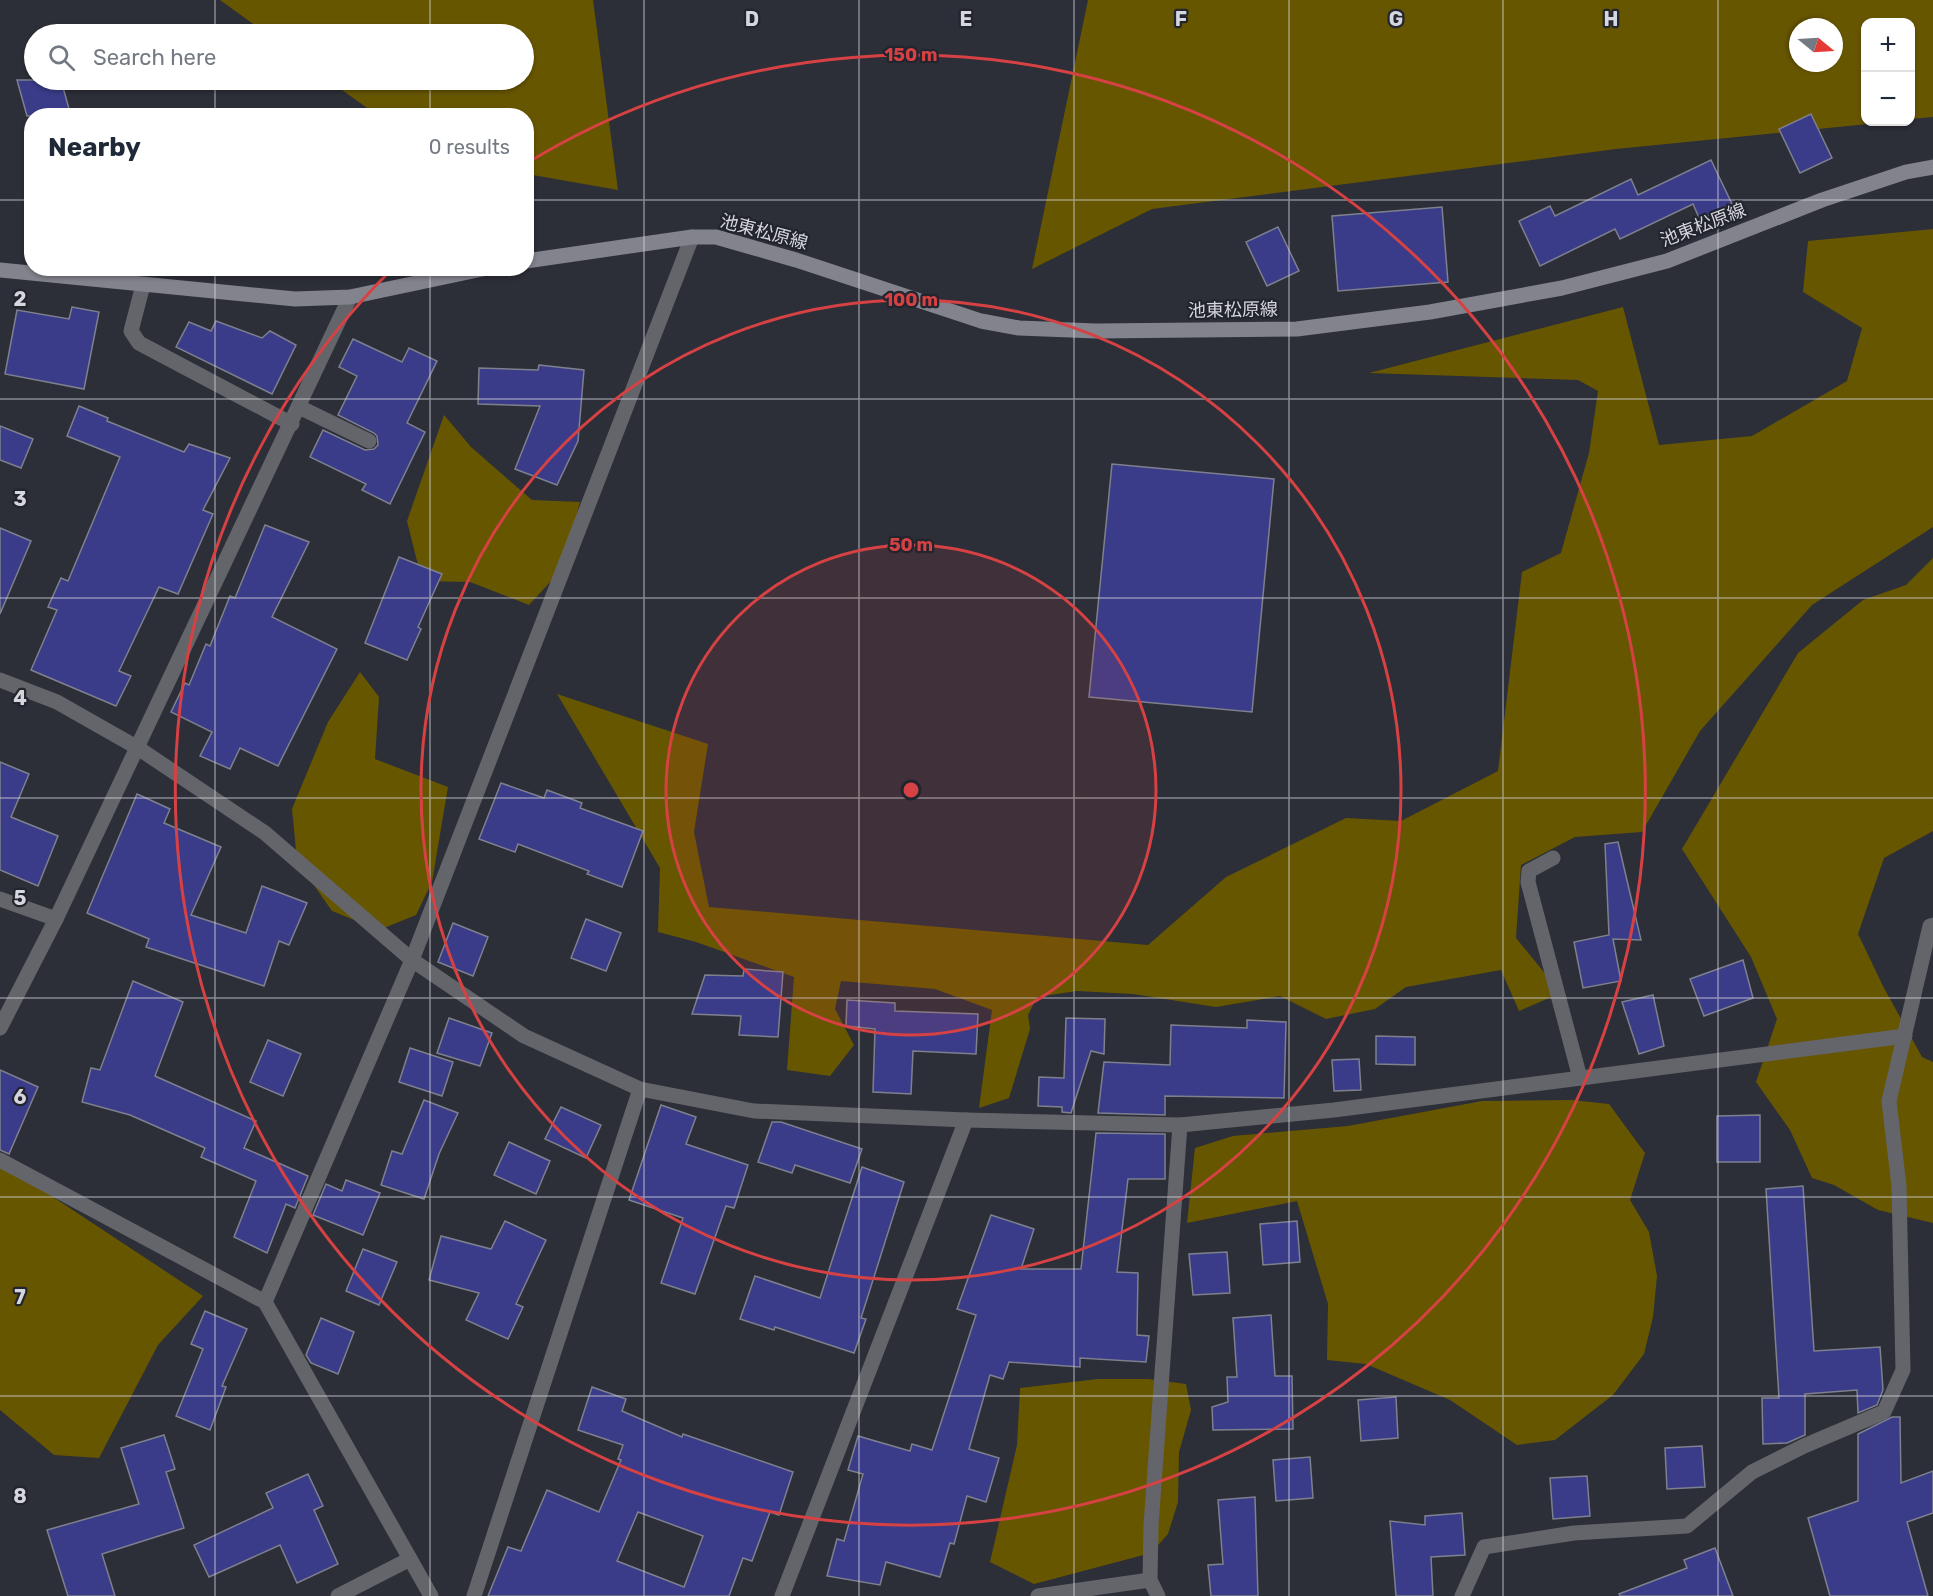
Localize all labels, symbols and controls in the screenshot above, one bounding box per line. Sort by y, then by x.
text: D [745,7,759,31]
text: E [960,7,972,31]
text: F [1175,7,1187,31]
text: G [1389,7,1403,31]
text: H [1604,7,1618,31]
north arrow [1789,18,1843,72]
map controls [1861,18,1915,126]
button: + [1861,18,1915,72]
search box [24,24,534,90]
icon: search [45,41,78,74]
text: Search here [93,44,216,71]
text: 150 m [884,44,938,66]
button: − [1861,72,1915,126]
text: Nearby [48,132,141,163]
text: 0 results [429,135,510,159]
street label: 池東松原線 [1657,199,1749,251]
street label: 池東松原線 [718,210,810,254]
text: 2 [14,287,27,311]
text: 100 m [884,289,938,311]
street label: 池東松原線 [1188,298,1278,322]
text: 3 [13,487,27,511]
text: 50 m [889,534,933,556]
text: 4 [13,686,27,710]
centre of rings [901,780,921,800]
text: 5 [14,886,27,910]
text: 6 [13,1085,27,1109]
text: 7 [14,1285,26,1309]
text: 8 [13,1484,27,1508]

